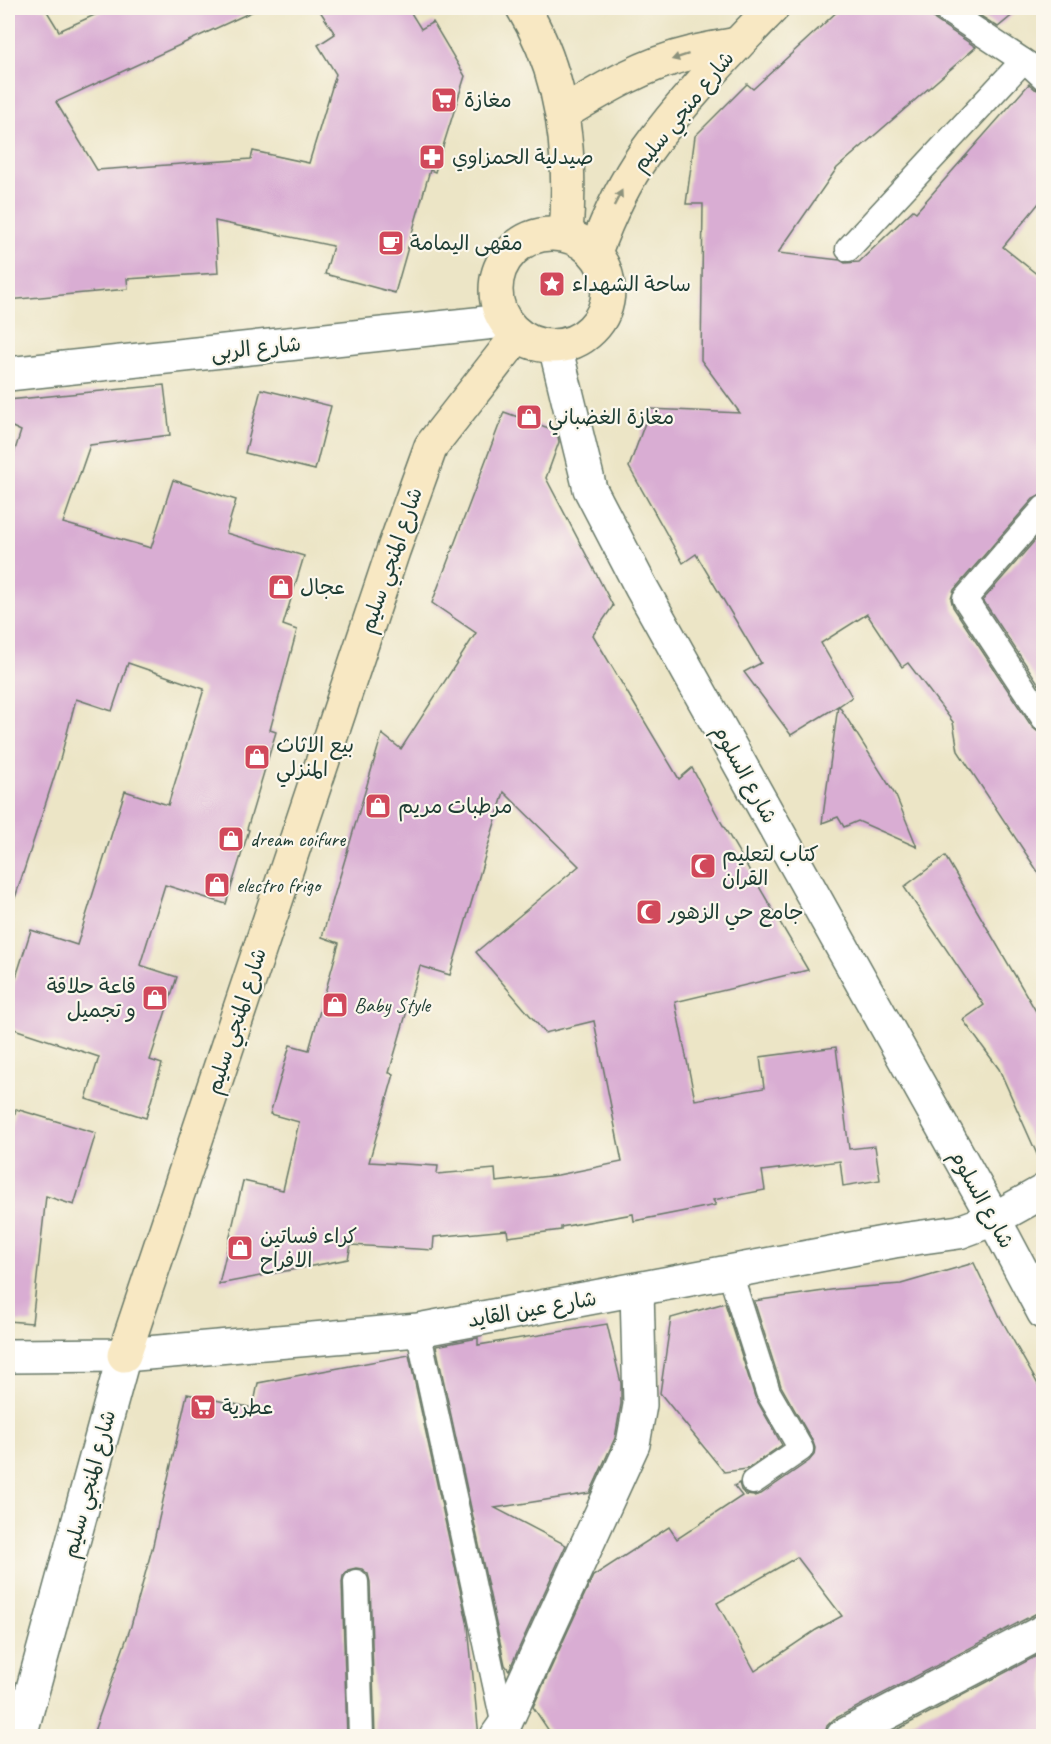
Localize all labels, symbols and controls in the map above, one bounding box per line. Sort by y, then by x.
street label: شارع منجي سليم [626,45,744,180]
one-way arrow [671,52,689,62]
supermarket icon: مغازة [429,85,459,115]
place label: مغازة [464,87,512,113]
pharmacy icon: صيدلية الحمزاوي [417,142,447,172]
place label: صيدلية الحمزاوي [452,144,594,172]
one-way arrow [613,189,623,206]
cafe icon: مقهى اليمامة [376,228,406,258]
place label: مقهى اليمامة [410,230,523,257]
place icon: ساحة الشهداء [537,269,567,299]
place label: ساحة الشهداء [572,271,691,297]
street label: شارع الربى [210,330,303,368]
shop icon: مغازة الغضباني [514,402,544,432]
place label: مغازة الغضباني [548,404,674,436]
street label: شارع المنجي سليم [354,484,434,638]
shop icon: عجال [266,572,296,602]
place label: عجال [300,574,345,600]
street label: شارع السلوم [705,720,783,829]
place label: بيع الاثاث المنزلي [276,732,354,788]
shop icon: بيع الاثاث المنزلي [242,742,272,772]
shop icon: مرطبات مريم [363,791,393,821]
place label: مرطبات مريم [398,793,513,822]
shop icon: dream coifure [216,824,246,854]
place label: dream coifure [250,826,346,852]
place label: كتاب لتعليم القران [722,841,819,891]
mosque icon: كتاب لتعليم القران [688,851,718,881]
shop icon: electro frigo [202,870,232,900]
place label: electro frigo [236,872,323,898]
mosque icon: جامع حي الزهور [634,897,664,927]
place label: جامع حي الزهور [667,899,804,931]
street label: شارع المنجي سليم [200,945,278,1099]
place label: قاعة حلاقة و تجميل [47,973,136,1023]
shop icon: قاعة حلاقة و تجميل [140,983,170,1013]
shop icon: Baby Style [320,990,350,1020]
place label: Baby Style [354,992,432,1018]
street label: شارع السلوم [942,1145,1020,1254]
place label: كراء فساتين الافراح [260,1223,357,1274]
shop icon: كراء فساتين الافراح [225,1233,255,1263]
street label: شارع عين القايد [465,1285,599,1335]
supermarket icon: عطرية [188,1392,218,1422]
place label: عطرية [222,1394,273,1420]
street label: شارع المنجي سليم [57,1407,127,1562]

